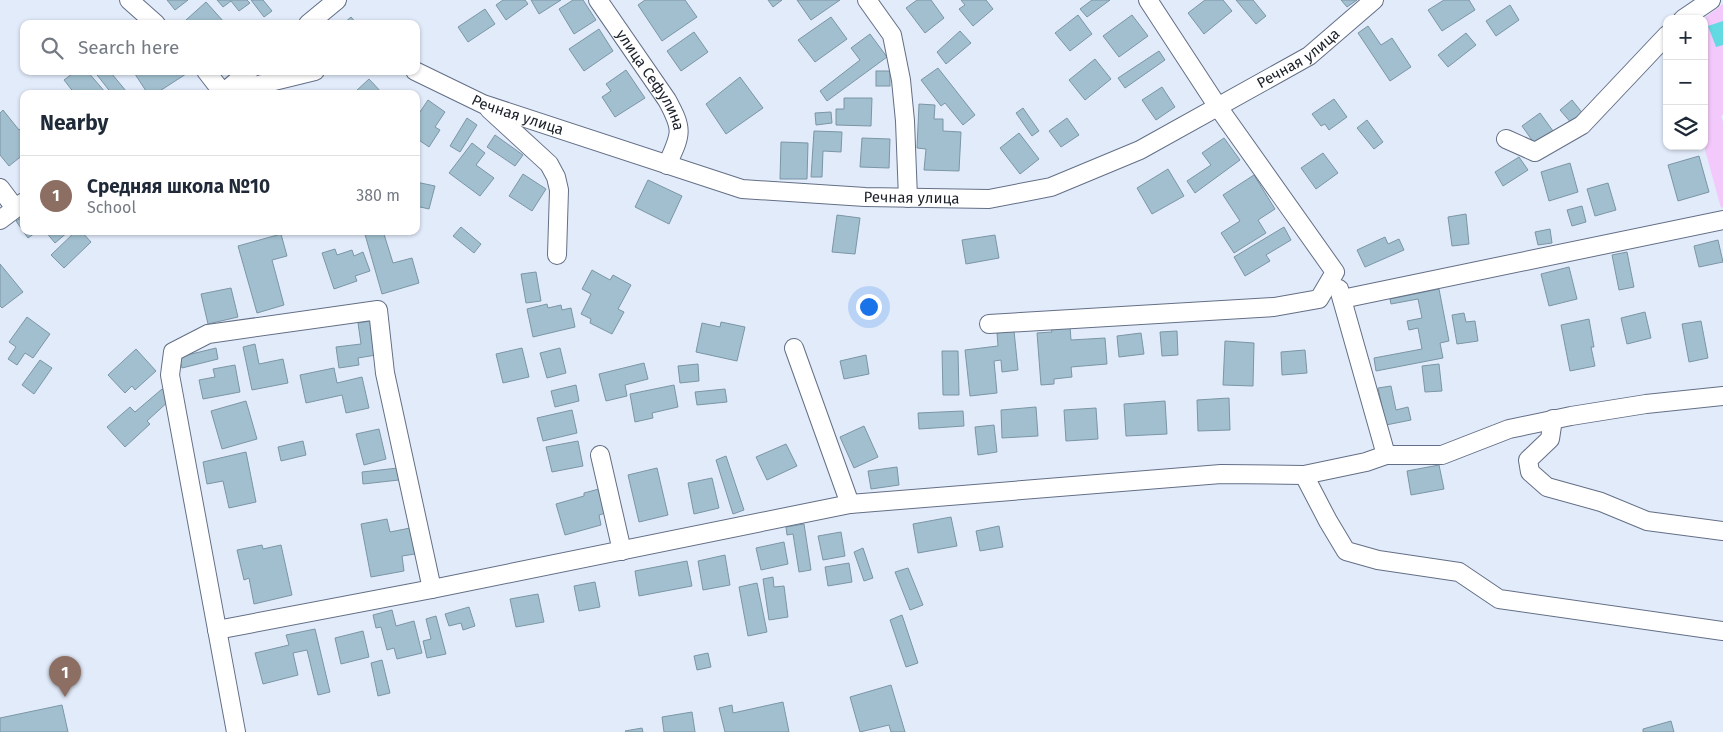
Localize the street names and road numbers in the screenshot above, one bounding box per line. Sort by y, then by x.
street label: Речная улица [1254,25,1343,92]
street label: улица Сефулина [612,26,688,132]
street label: Речная улица [469,91,566,139]
street label: Речная улица [863,188,960,208]

